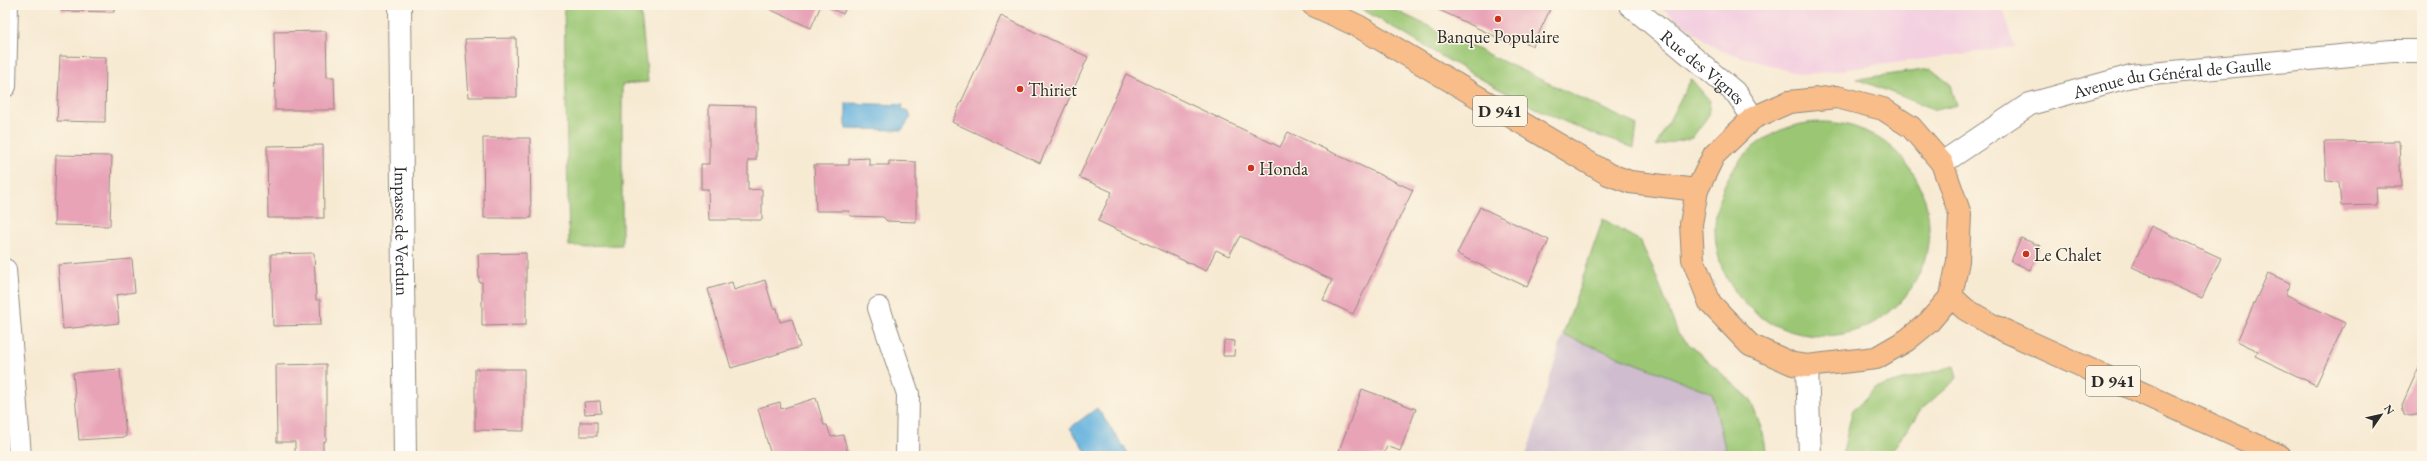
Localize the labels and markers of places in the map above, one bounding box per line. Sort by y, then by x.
marker: Banque Populaire [1493,14,1503,24]
place label: Banque Populaire [1437,25,1559,48]
place label: Thiriet [1028,78,1077,101]
marker: Thiriet [1015,84,1025,94]
place label: Honda [1259,157,1309,180]
marker: Honda [1246,163,1256,173]
place label: Le Chalet [2034,243,2102,266]
marker: Le Chalet [2021,249,2031,259]

